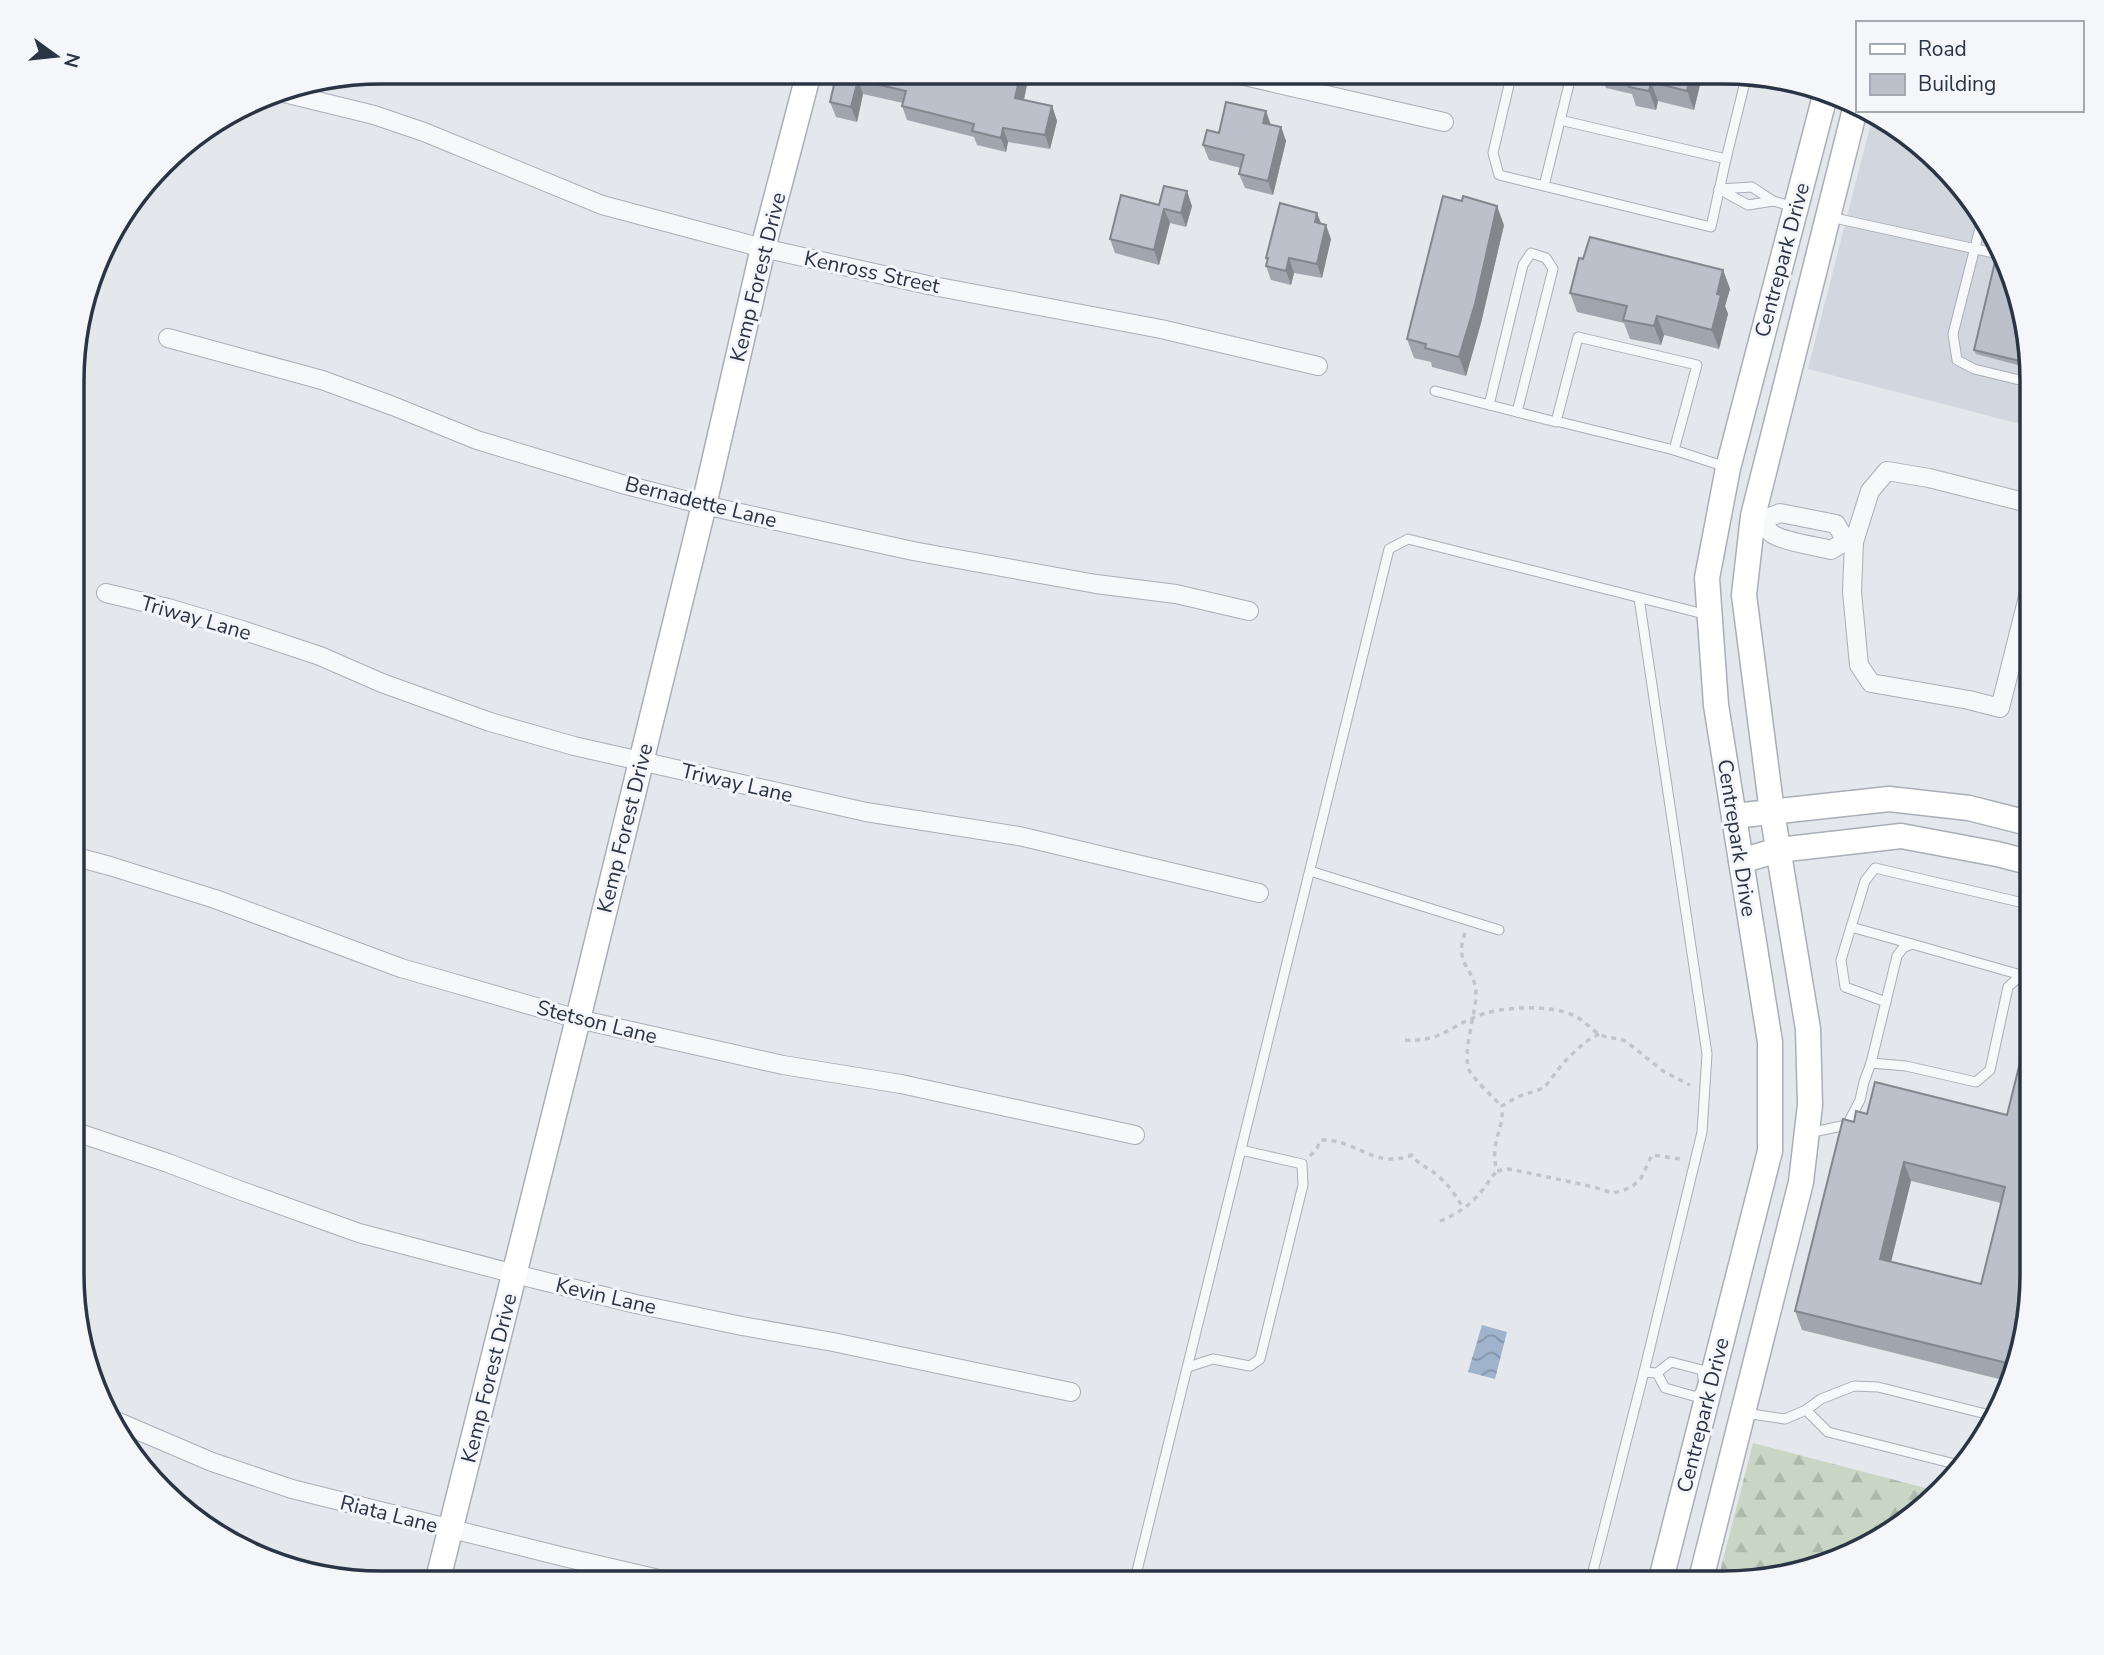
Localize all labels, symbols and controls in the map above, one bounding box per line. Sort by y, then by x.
north arrow [21,21,91,91]
legend [1856,21,2083,112]
text: Road [1918,35,1967,63]
text: N [57,50,86,70]
text: Building [1918,70,1996,98]
street label: Centrepark Drive [1748,180,1816,340]
street label: Kemp Forest Drive [723,189,793,365]
street label: Kenross Street [802,244,943,300]
street label: Bernadette Lane [622,470,780,534]
street label: Triway Lane [137,589,255,647]
street label: Kemp Forest Drive [590,740,660,916]
street label: Triway Lane [678,757,796,809]
street label: Centrepark Drive [1711,757,1763,919]
street label: Stetson Lane [534,993,660,1051]
street label: Kevin Lane [553,1271,659,1321]
street label: Kemp Forest Drive [454,1290,524,1466]
street label: Centrepark Drive [1670,1334,1736,1496]
street label: Riata Lane [337,1488,441,1540]

